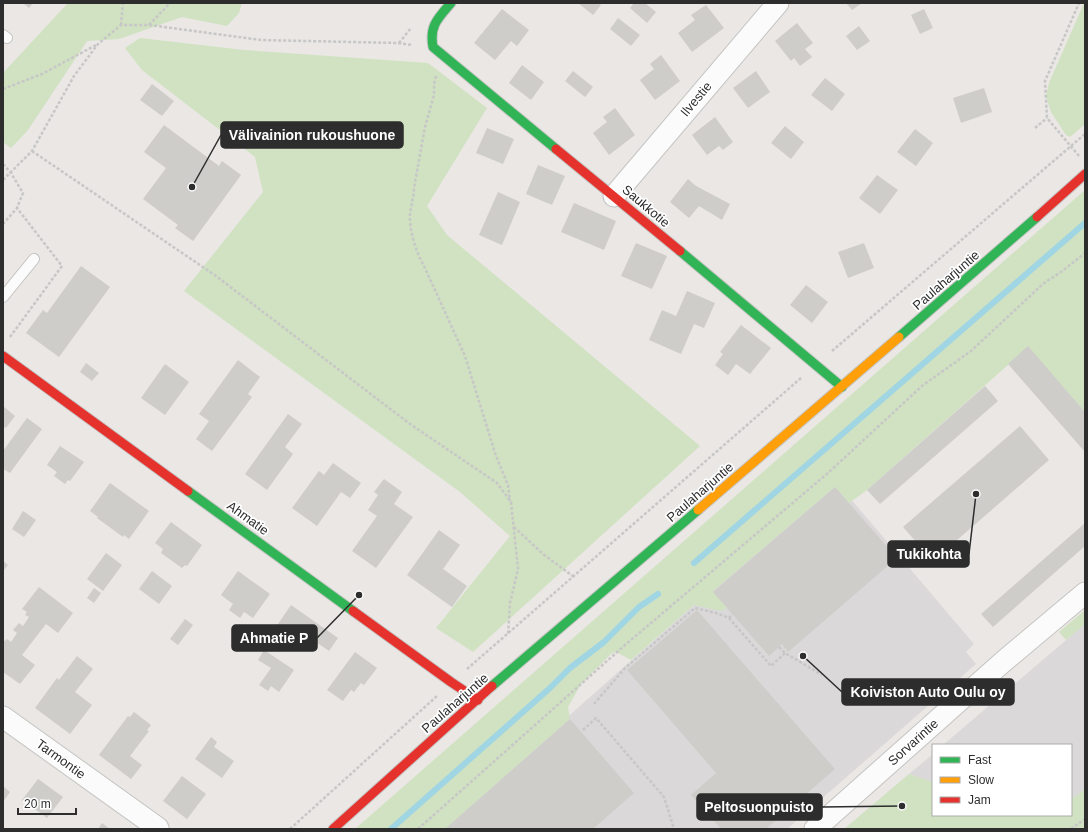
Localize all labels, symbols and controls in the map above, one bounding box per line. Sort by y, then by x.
street label: Ilvestie [677,79,715,119]
callout: Välivainion rukoushuone [221,122,403,148]
text: Välivainion rukoushuone [229,127,395,143]
street label: Saukkotie [619,182,673,230]
street label: Paulaharjuntie [910,247,982,313]
street label: Paulaharjuntie [664,459,736,525]
street label: Ahmatie [224,498,272,538]
callout: Tukikohta [888,541,969,567]
text: Tukikohta [896,546,962,562]
callout: Ahmatie P [232,625,317,651]
text: Ahmatie P [240,630,308,646]
street label: Paulaharjuntie [419,670,491,736]
callout: Koiviston Auto Oulu oy [842,679,1014,705]
text: Koiviston Auto Oulu oy [850,684,1006,700]
street label: Sorvarintie [885,716,941,768]
street label: Tarmontie [34,736,88,782]
legend [932,744,1072,816]
text: Fast [968,753,992,767]
text: Slow [968,773,994,787]
scale bar [18,790,76,816]
text: Jam [968,793,991,807]
callout: Peltosuonpuisto [697,794,822,820]
text: 20 m [24,797,51,811]
text: Peltosuonpuisto [704,799,814,815]

